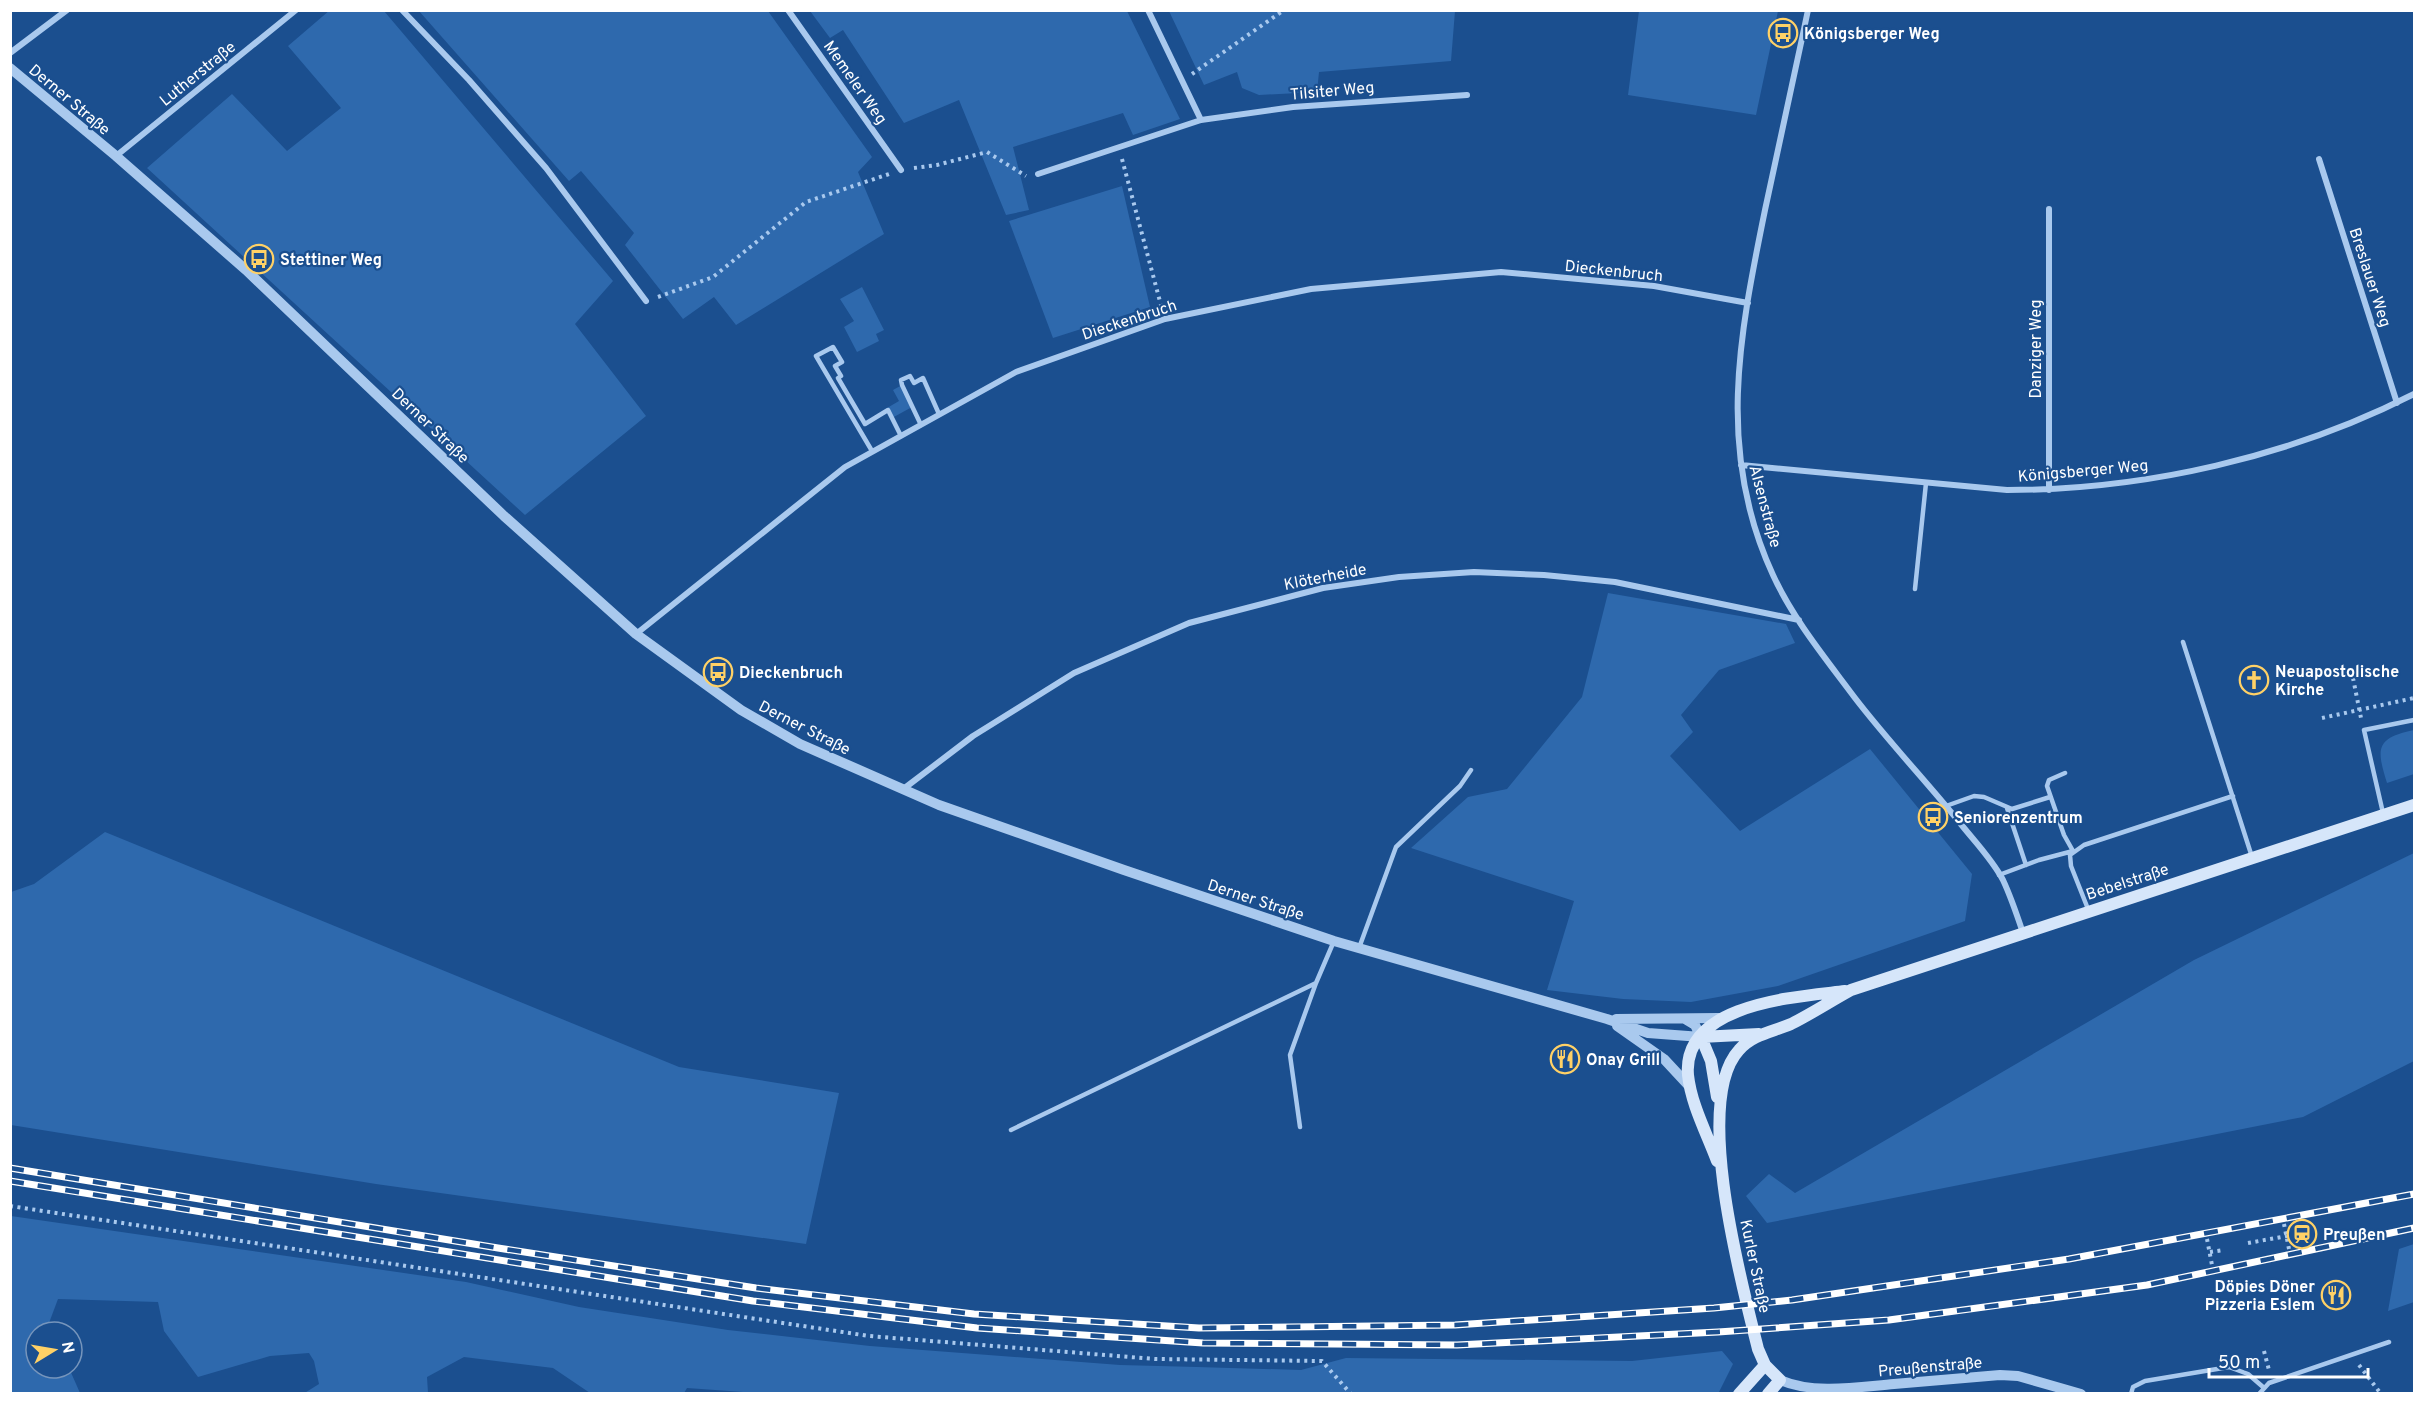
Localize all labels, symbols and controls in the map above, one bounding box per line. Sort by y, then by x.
bus stop icon: Königsberger Weg [1767,17,1799,49]
place label: Königsberger Weg [1804,25,1940,45]
street label: Memeler Weg [818,37,891,129]
street label: Lutherstraße [156,38,240,111]
street label: Derner Straße [24,61,114,140]
street label: Tilsiter Weg [1289,78,1375,106]
street label: Breslauer Weg [2344,225,2395,330]
bus stop icon: Stettiner Weg [243,243,275,275]
place label: Stettiner Weg [280,251,382,271]
street label: Dieckenbruch [1564,257,1664,287]
street label: Dieckenbruch [1080,296,1180,346]
street label: Danziger Weg [2027,300,2047,398]
street label: Derner Straße [387,384,473,468]
street label: Königsberger Weg [2017,456,2149,488]
street label: Alsenstraße [1743,463,1785,550]
street label: Klöterheide [1282,560,1368,596]
bus stop icon: Dieckenbruch [702,656,734,688]
place label: Neuapostolische Kirche [2275,663,2399,701]
place label: Dieckenbruch [739,664,843,684]
church icon: Neuapostolische Kirche [2238,664,2270,696]
street label: Derner Straße [755,697,853,760]
bus stop icon: Seniorenzentrum [1917,801,1949,833]
place label: Seniorenzentrum [1954,809,2083,829]
street label: Bebelstraße [2084,860,2172,906]
street label: Derner Straße [1205,876,1306,926]
restaurant icon: Onay Grill [1549,1043,1581,1075]
place label: Onay Grill [1586,1051,1660,1071]
street label: Kurler Straße [1734,1218,1774,1315]
station icon: Preußen [2286,1218,2318,1250]
place label: Preußen [2323,1226,2385,1246]
place label: Döpies Döner Pizzeria Eslem [2205,1278,2315,1316]
restaurant icon: Döpies Döner Pizzeria Eslem [2320,1279,2352,1311]
north arrow [24,1320,84,1380]
text: N [56,1340,78,1355]
scale bar [2209,1341,2368,1379]
text: 50 m [2218,1352,2260,1375]
street label: Preußenstraße [1877,1353,1983,1383]

